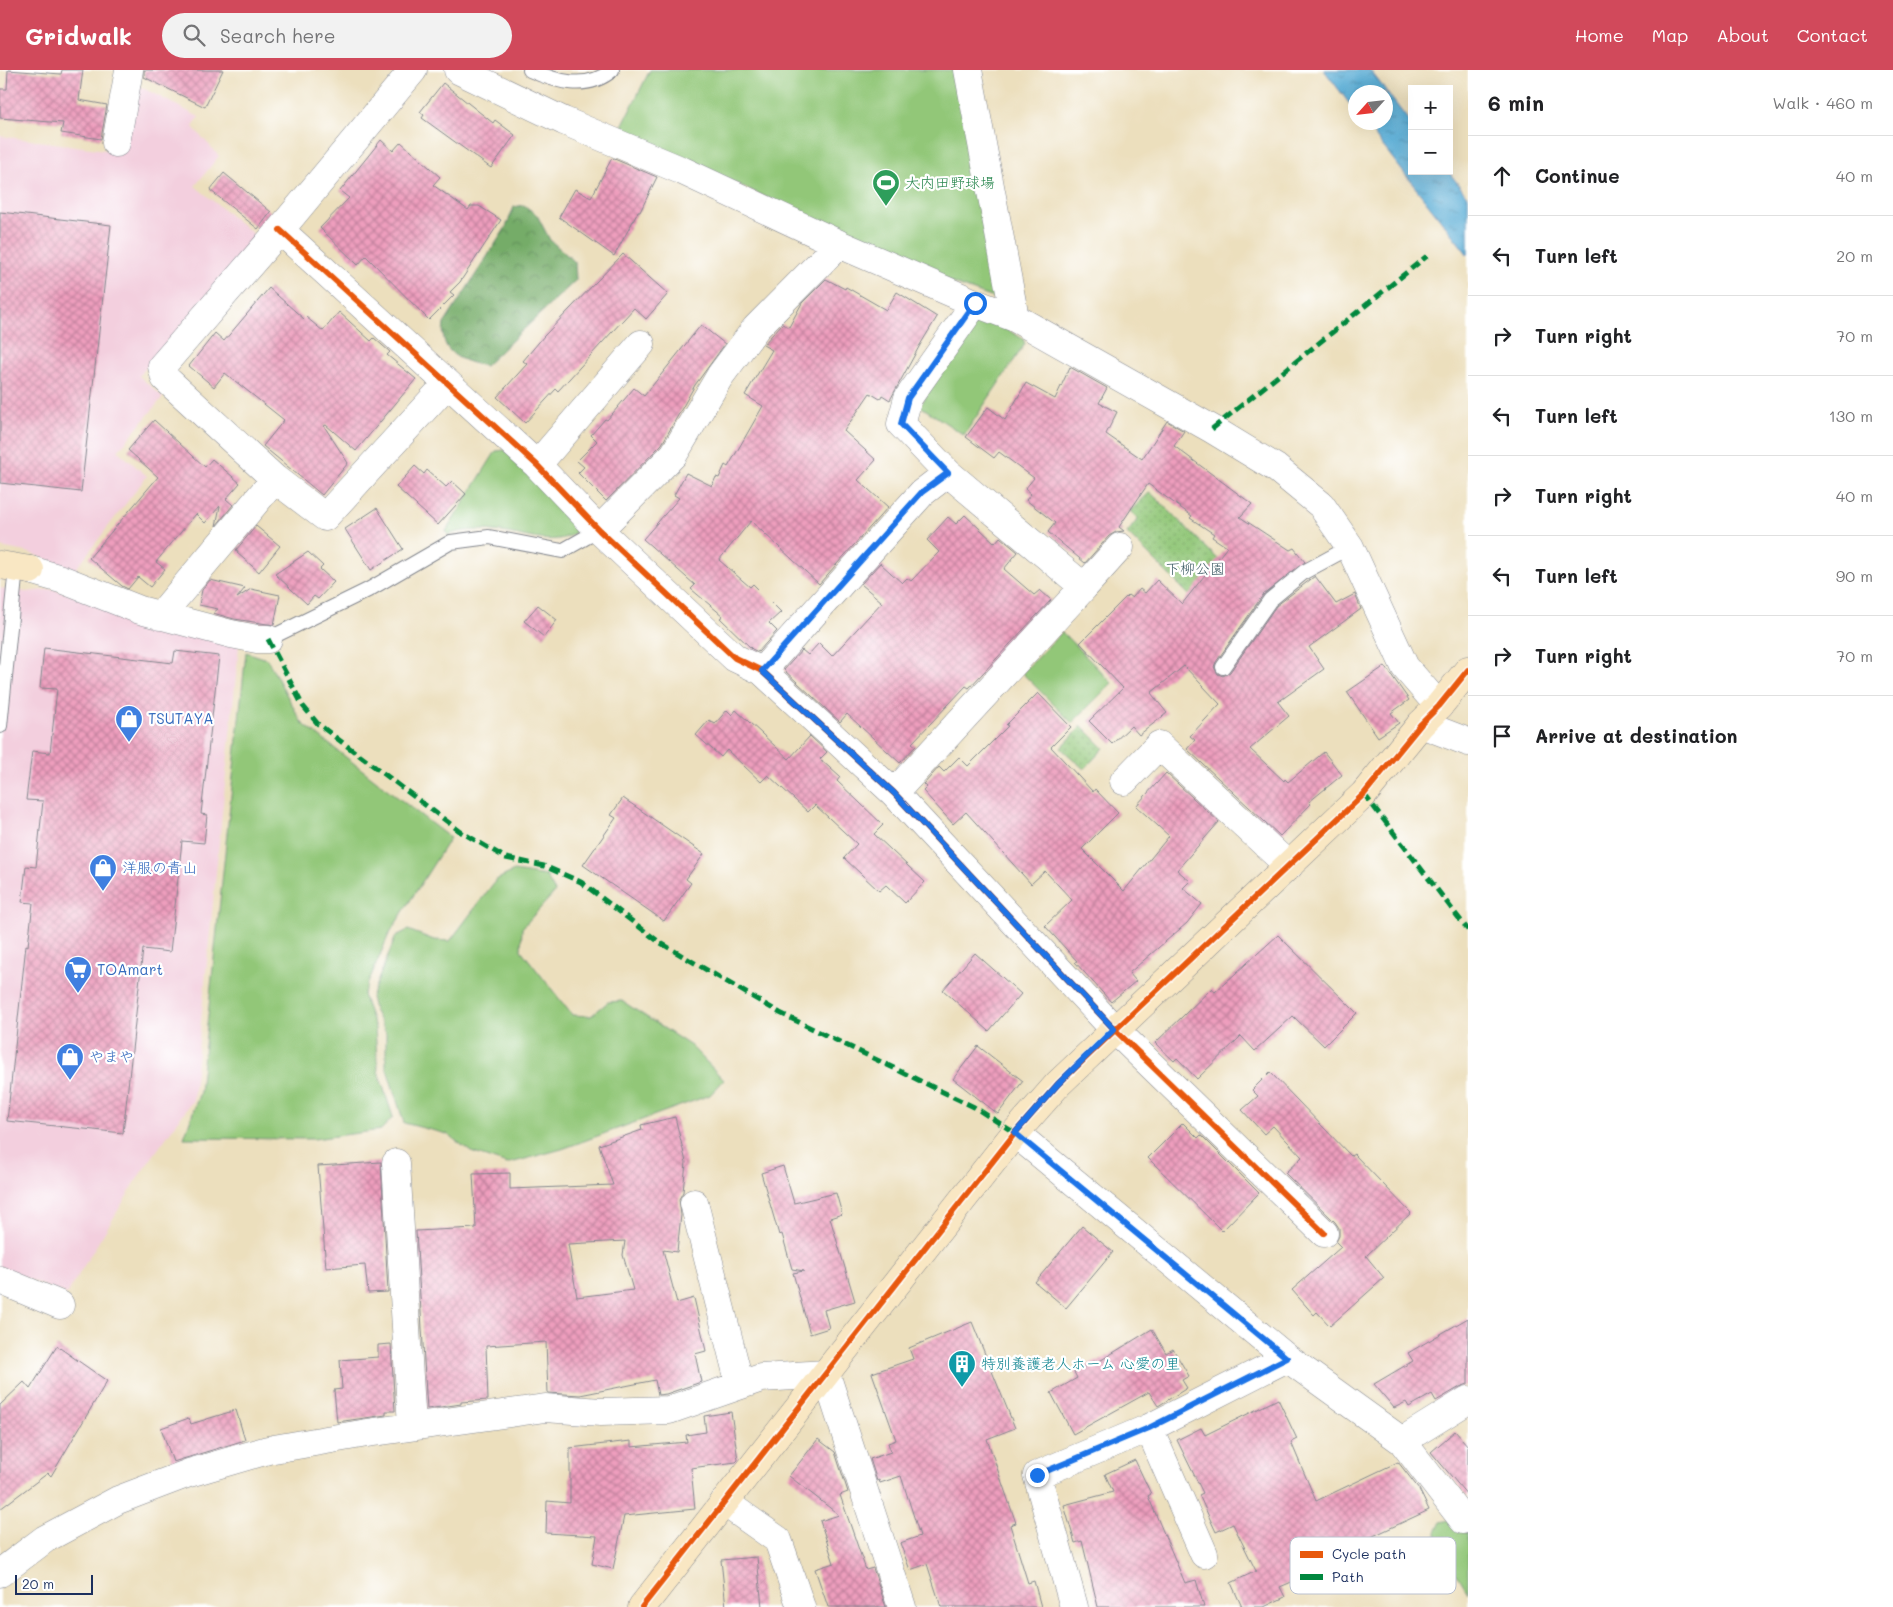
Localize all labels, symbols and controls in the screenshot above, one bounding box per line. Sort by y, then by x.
search box [162,13,512,58]
text: Gridwalk [25,20,132,51]
icon: search [180,21,208,49]
text: Search here [220,23,336,48]
text: Home [1575,23,1624,47]
text: Map [1652,23,1688,47]
text: About [1716,23,1769,47]
text: Contact [1797,23,1868,47]
north arrow [1348,85,1393,130]
map controls [1408,85,1453,175]
button: + [1408,85,1453,130]
text: 6 min [1488,89,1544,116]
text: Walk · 460 m [1772,92,1873,113]
button: − [1408,130,1453,175]
icon: ahead [1488,162,1516,190]
text: Continue [1535,163,1620,188]
text: 40 m [1836,165,1873,186]
sports icon: 大内田野球場 [871,168,901,207]
place label: 大内田野球場 [905,172,995,192]
icon: left [1488,242,1516,270]
text: Turn left [1535,243,1618,268]
text: 20 m [1836,245,1873,266]
route start [964,292,987,315]
icon: right [1488,322,1516,350]
text: Turn right [1535,323,1632,348]
text: 70 m [1836,325,1873,346]
icon: left [1488,402,1516,430]
text: Turn left [1535,403,1618,428]
text: 130 m [1829,405,1873,426]
icon: right [1488,482,1516,510]
text: Turn right [1535,483,1632,508]
text: 40 m [1836,485,1873,506]
park label: 下柳公園 [1165,558,1225,578]
icon: left [1488,562,1516,590]
text: Turn left [1535,563,1618,588]
text: 90 m [1836,565,1873,586]
icon: right [1488,642,1516,670]
text: Turn right [1535,643,1632,668]
text: 70 m [1836,645,1873,666]
shop icon: TSUTAYA [114,704,144,743]
place label: TSUTAYA [148,708,214,728]
icon: arrive [1488,722,1516,750]
text: Arrive at destination [1535,723,1738,748]
shop icon: 洋服の青山 [88,853,118,892]
place label: 洋服の青山 [122,857,197,877]
supermarket icon: TOAmart [63,955,93,994]
place label: TOAmart [97,959,163,979]
shop icon: やまや [55,1042,85,1081]
place label: やまや [89,1046,134,1066]
building icon: 特別養護老人ホーム 心愛の里 [947,1349,977,1388]
place label: 特別養護老人ホーム 心愛の里 [981,1353,1180,1373]
route end [1026,1464,1049,1487]
legend [1290,1537,1456,1594]
text: Cycle path [1332,1544,1406,1563]
text: Path [1332,1567,1363,1586]
scale bar [15,1572,92,1595]
text: 20 m [22,1574,54,1593]

